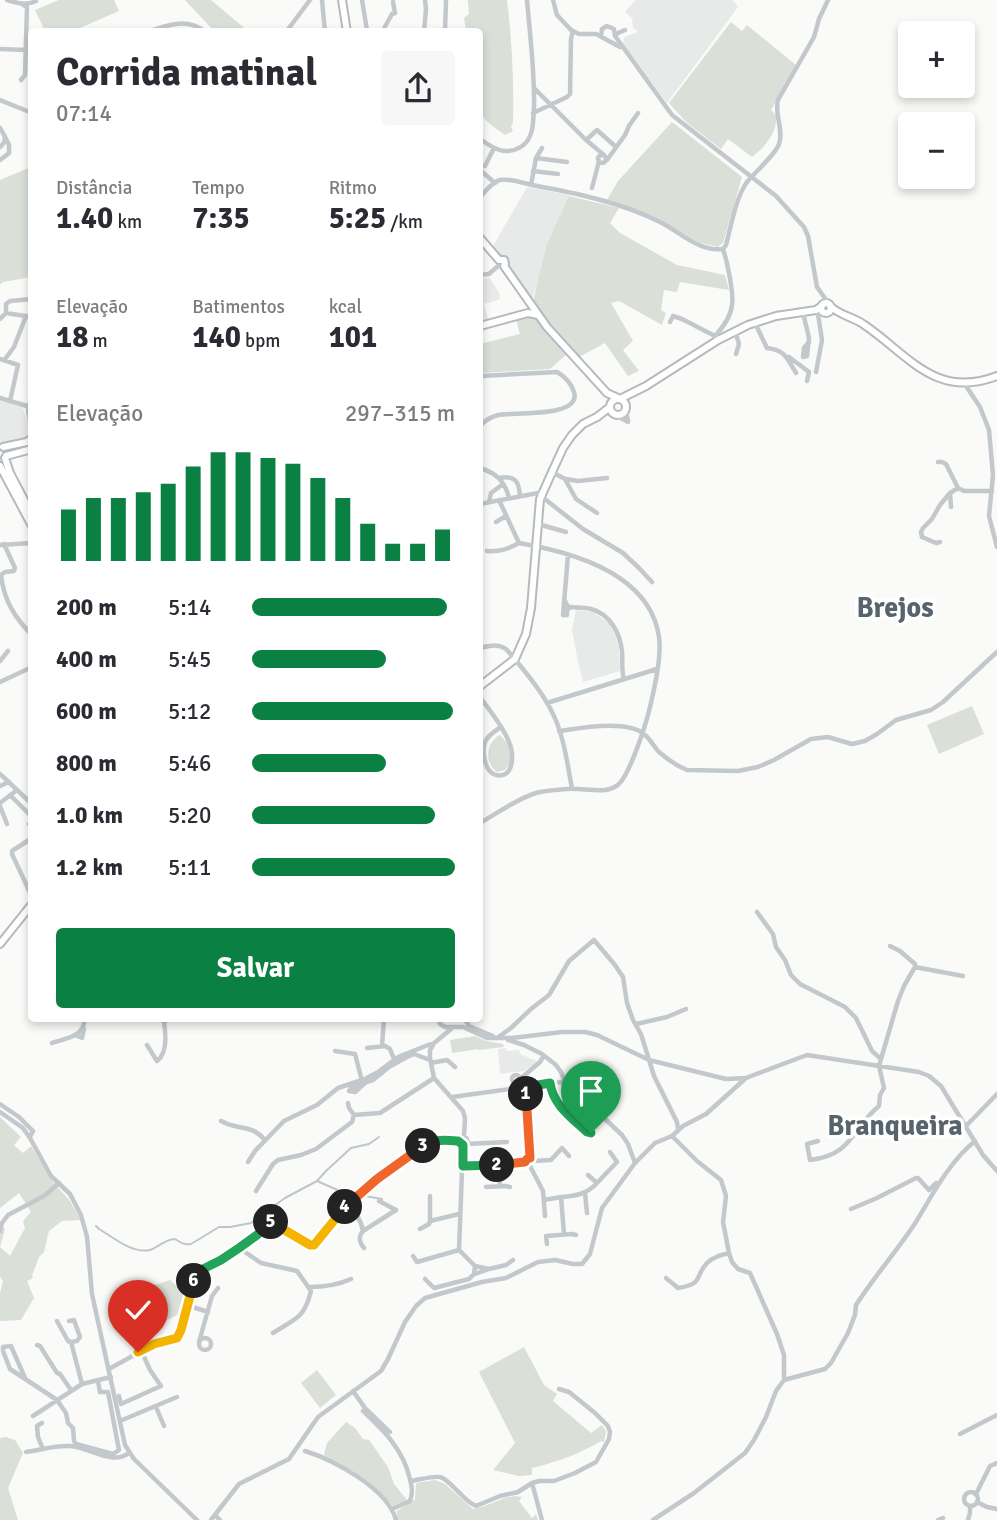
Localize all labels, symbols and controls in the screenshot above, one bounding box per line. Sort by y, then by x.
map controls [898,21,975,189]
button: + [898,21,975,98]
text: Corrida matinal [56,49,317,96]
button: share [381,51,455,125]
text: 07:14 [56,99,112,128]
button: − [898,112,975,189]
text: Distância [56,176,132,200]
text: Tempo [192,176,245,200]
text: Ritmo [329,176,377,200]
text: 1.40 [56,200,113,237]
text: 7:35 [192,200,250,237]
text: 5:25 [329,200,386,237]
text: km [113,210,142,234]
text: /km [386,210,423,234]
text: Elevação [56,295,128,319]
text: Batimentos [192,295,285,319]
text: kcal [329,295,362,319]
text: 18 [56,319,88,356]
text: 140 [192,319,241,356]
text: 101 [329,319,377,356]
text: m [88,329,108,353]
text: bpm [241,329,280,353]
text: Elevação [56,399,143,428]
text: 297–315 m [345,399,455,428]
district label: Brejos [856,591,934,625]
text: 200 m [56,593,117,622]
text: 5:14 [168,593,211,622]
text: 400 m [56,645,117,674]
text: 5:45 [168,645,211,674]
text: 600 m [56,697,117,726]
text: 5:12 [168,697,211,726]
text: 800 m [56,749,117,778]
text: 5:46 [168,749,211,778]
text: 1.0 km [56,801,123,830]
text: 5:20 [168,801,211,830]
text: 1.2 km [56,853,123,882]
text: 5:11 [168,853,211,882]
button: Salvar [56,928,455,1008]
pin [561,1061,621,1133]
icon: arrive [572,1072,610,1110]
pin: 1 [508,1076,544,1112]
text: 1 [520,1081,531,1105]
district label: Branqueira [827,1109,963,1143]
pin: 3 [406,1128,440,1164]
text: 3 [417,1133,428,1157]
pin: 2 [480,1148,514,1182]
text: 2 [491,1152,502,1176]
pin: 4 [328,1190,362,1224]
text: 4 [339,1194,350,1218]
pin: 5 [254,1204,288,1240]
text: 5 [265,1209,276,1233]
pin: 6 [176,1264,212,1298]
text: 6 [188,1268,199,1292]
pin [108,1280,168,1352]
icon: check [119,1291,157,1329]

